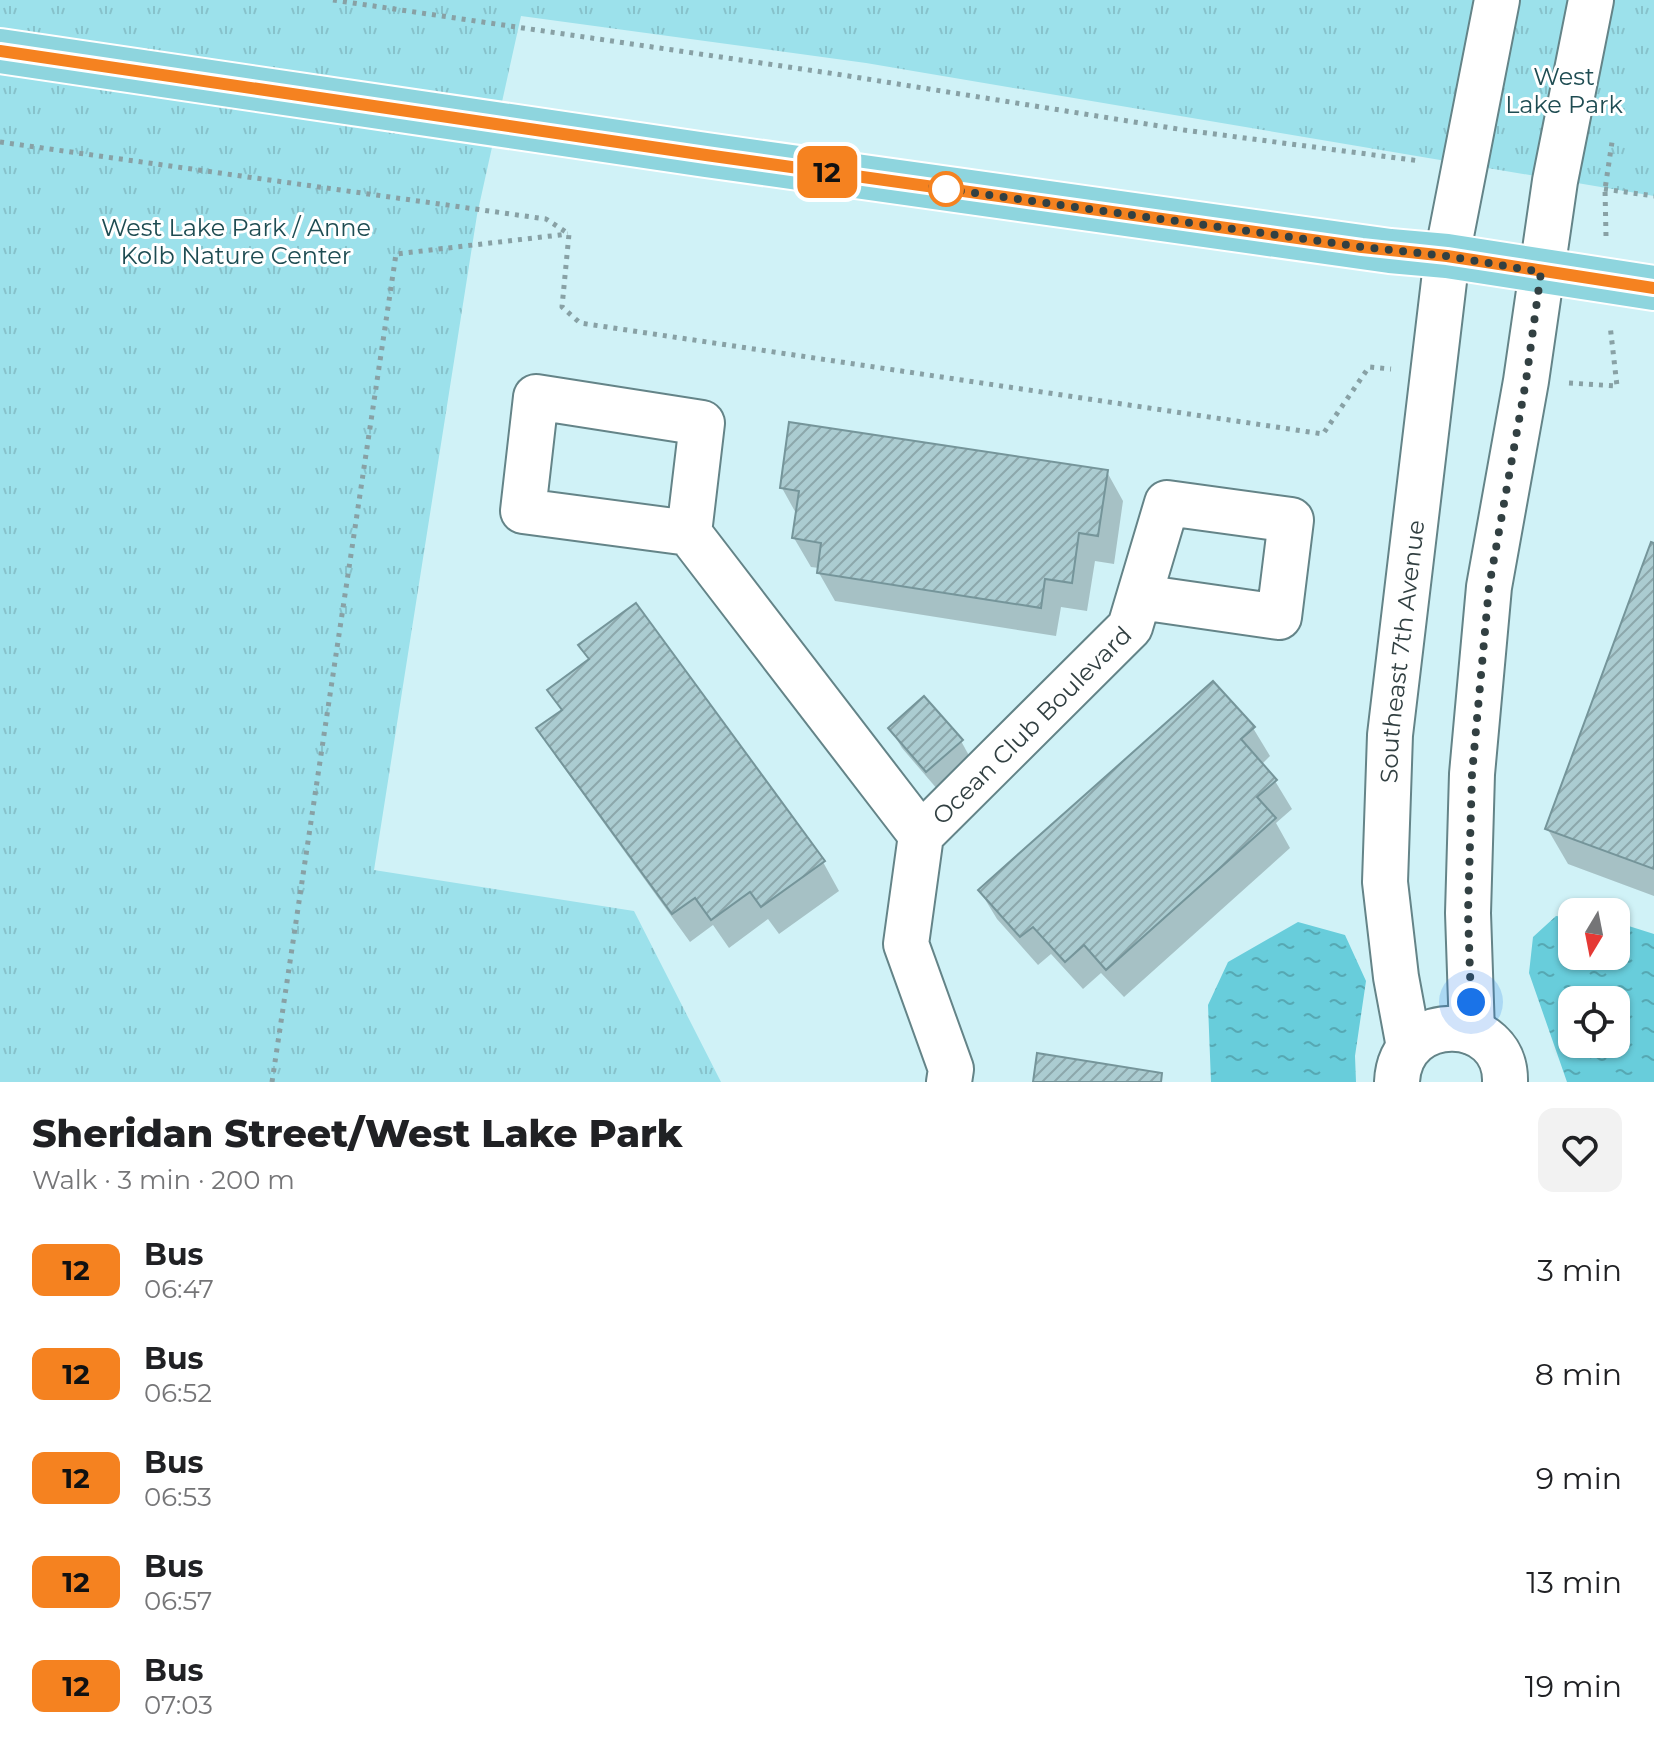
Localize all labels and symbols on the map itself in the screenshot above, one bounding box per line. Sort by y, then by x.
park label: West Lake Park [1505,62,1624,119]
line badge: 12 [791,146,863,198]
unlabelled marker [929,172,963,206]
park label: West Lake Park / Anne Kolb Nature Center [101,213,371,270]
street label: Southeast 7th Avenue [1374,518,1430,784]
street label: Ocean Club Boulevard [926,620,1137,830]
north arrow [1558,898,1630,970]
your location [1451,982,1491,1022]

